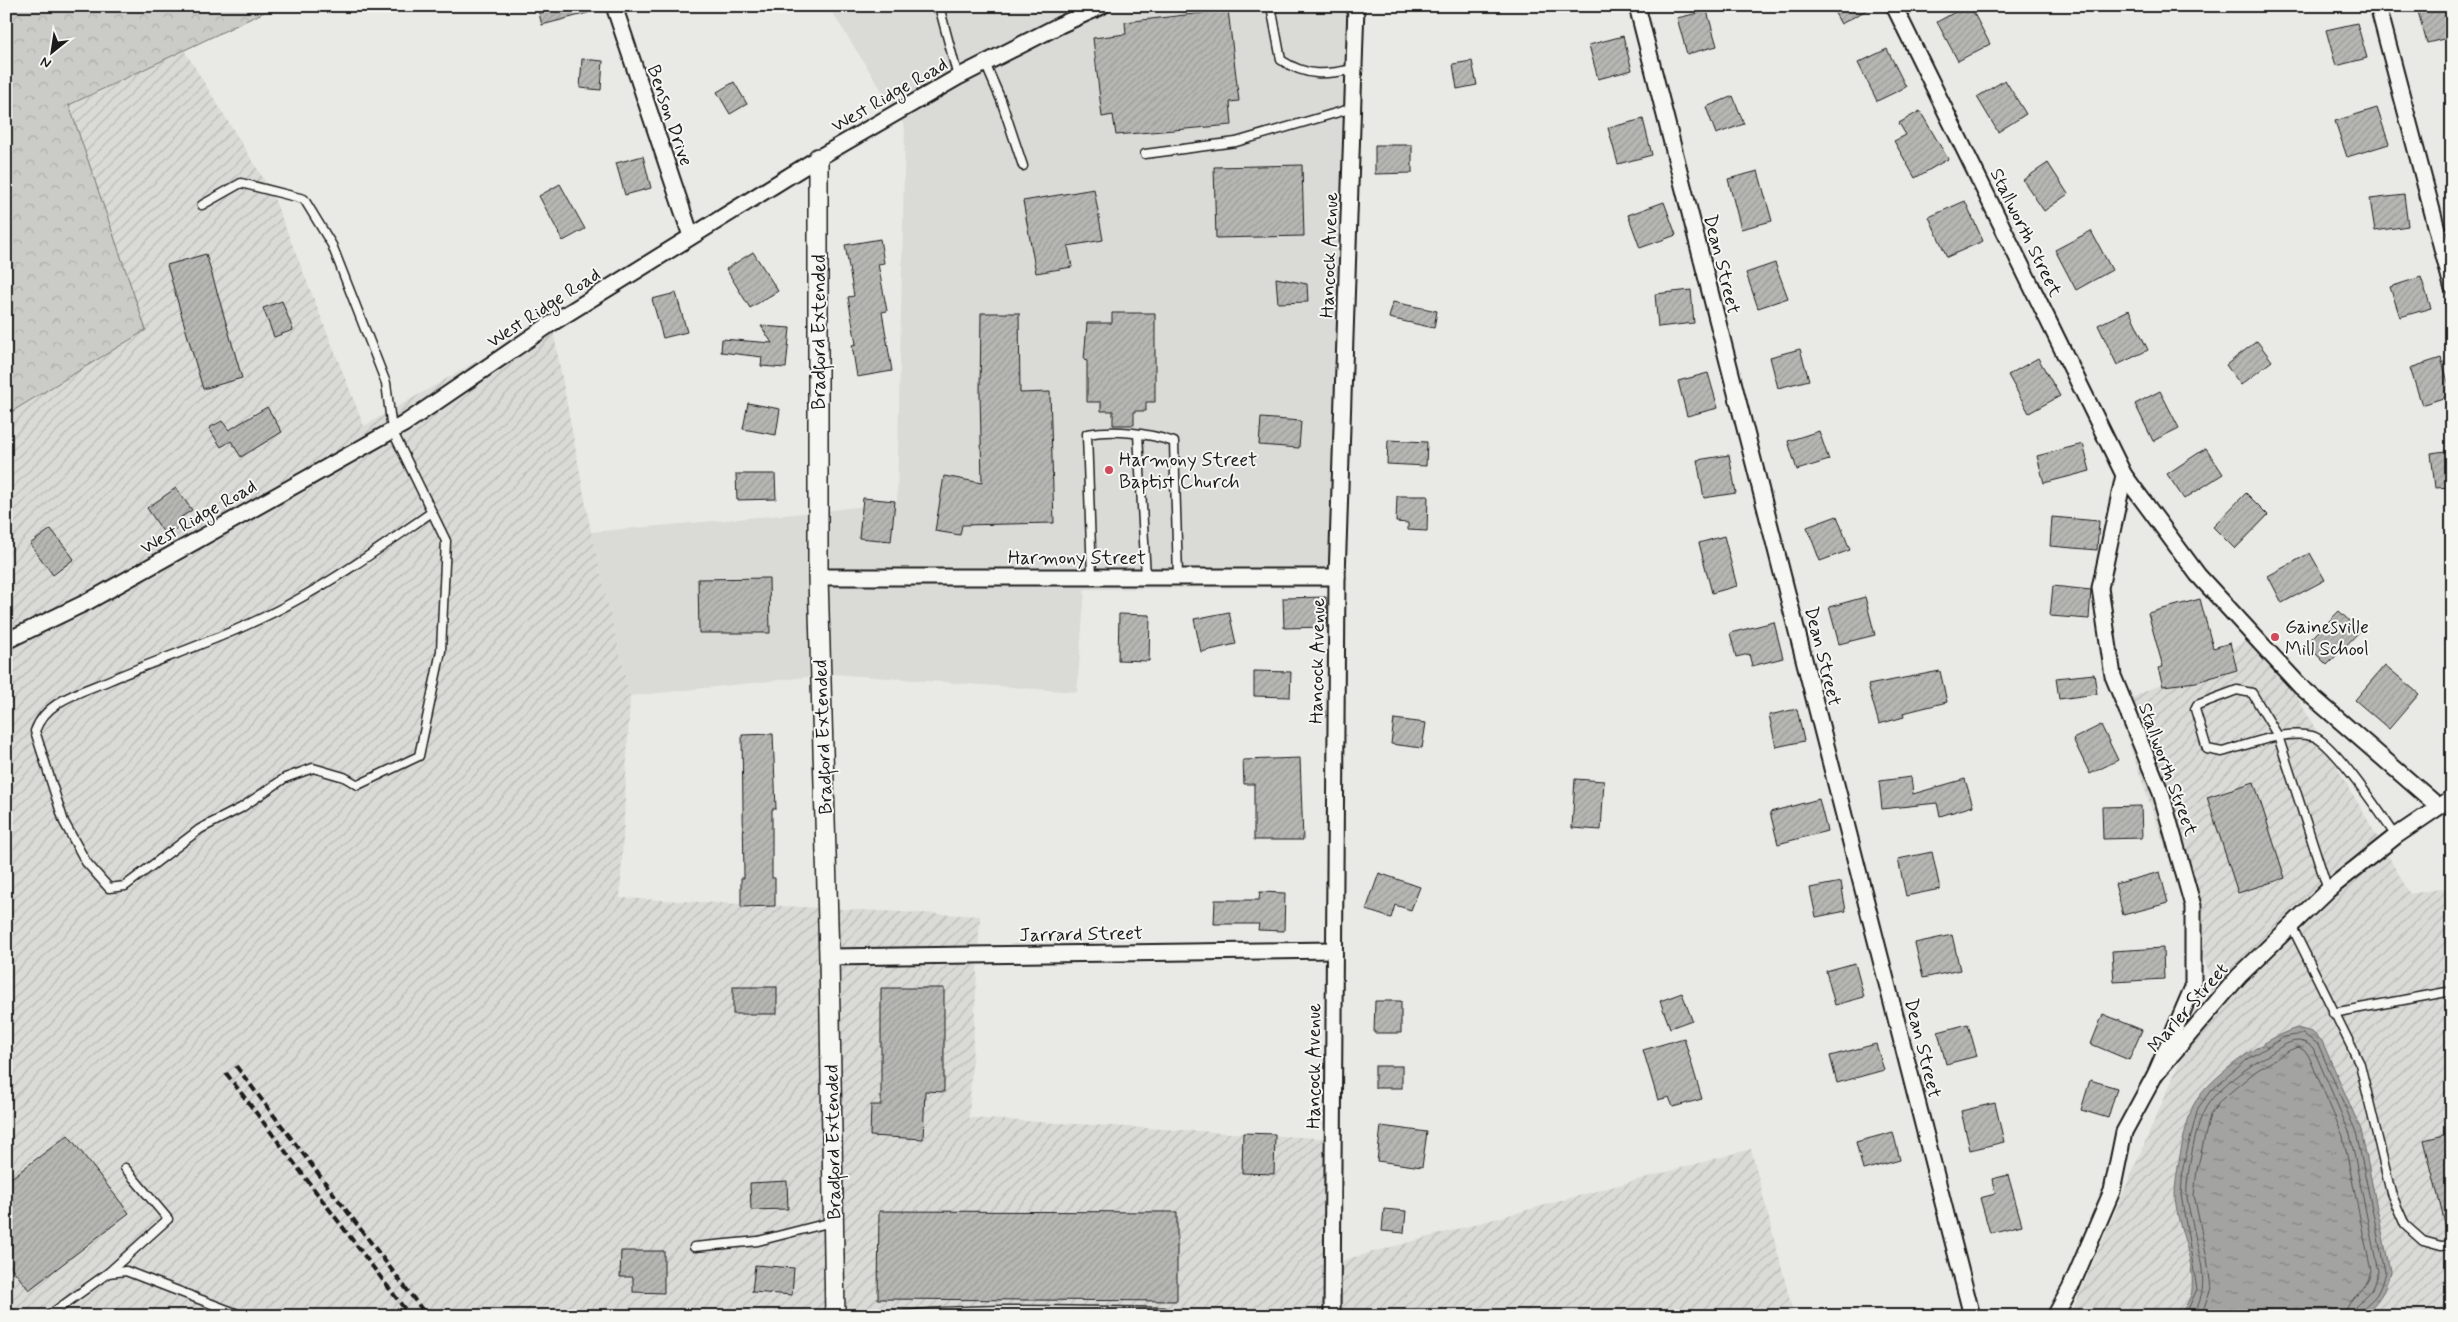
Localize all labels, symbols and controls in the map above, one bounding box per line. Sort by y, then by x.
north arrow [28,28,78,78]
text: N [37,52,55,73]
street label: West Ridge Road [827,52,953,140]
street label: Benson Drive [641,62,699,169]
street label: Stallworth Street [1984,164,2068,301]
street label: Hancock Avenue [1315,192,1344,318]
street label: Dean Street [1697,212,1746,317]
street label: Bradford Extended [807,254,835,410]
street label: West Ridge Road [482,262,606,356]
place label: Harmony Street Baptist Church [1119,448,1257,495]
marker: Harmony Street Baptist Church [1103,464,1115,476]
street label: West Ridge Road [136,474,262,562]
street label: Harmony Street [1008,546,1146,571]
street label: Hancock Avenue [1304,598,1331,724]
street label: Dean Street [1798,604,1847,709]
place label: Gainesville Mill School [2285,615,2369,662]
marker: Gainesville Mill School [2269,631,2281,643]
street label: Bradford Extended [808,659,842,815]
street label: Stallworth Street [2132,699,2203,840]
street label: Jarrard Street [1019,921,1143,948]
street label: Marler Street [2142,958,2234,1058]
street label: Dean Street [1898,996,1947,1101]
street label: Hancock Avenue [1302,1003,1327,1129]
street label: Bradford Extended [820,1064,850,1220]

